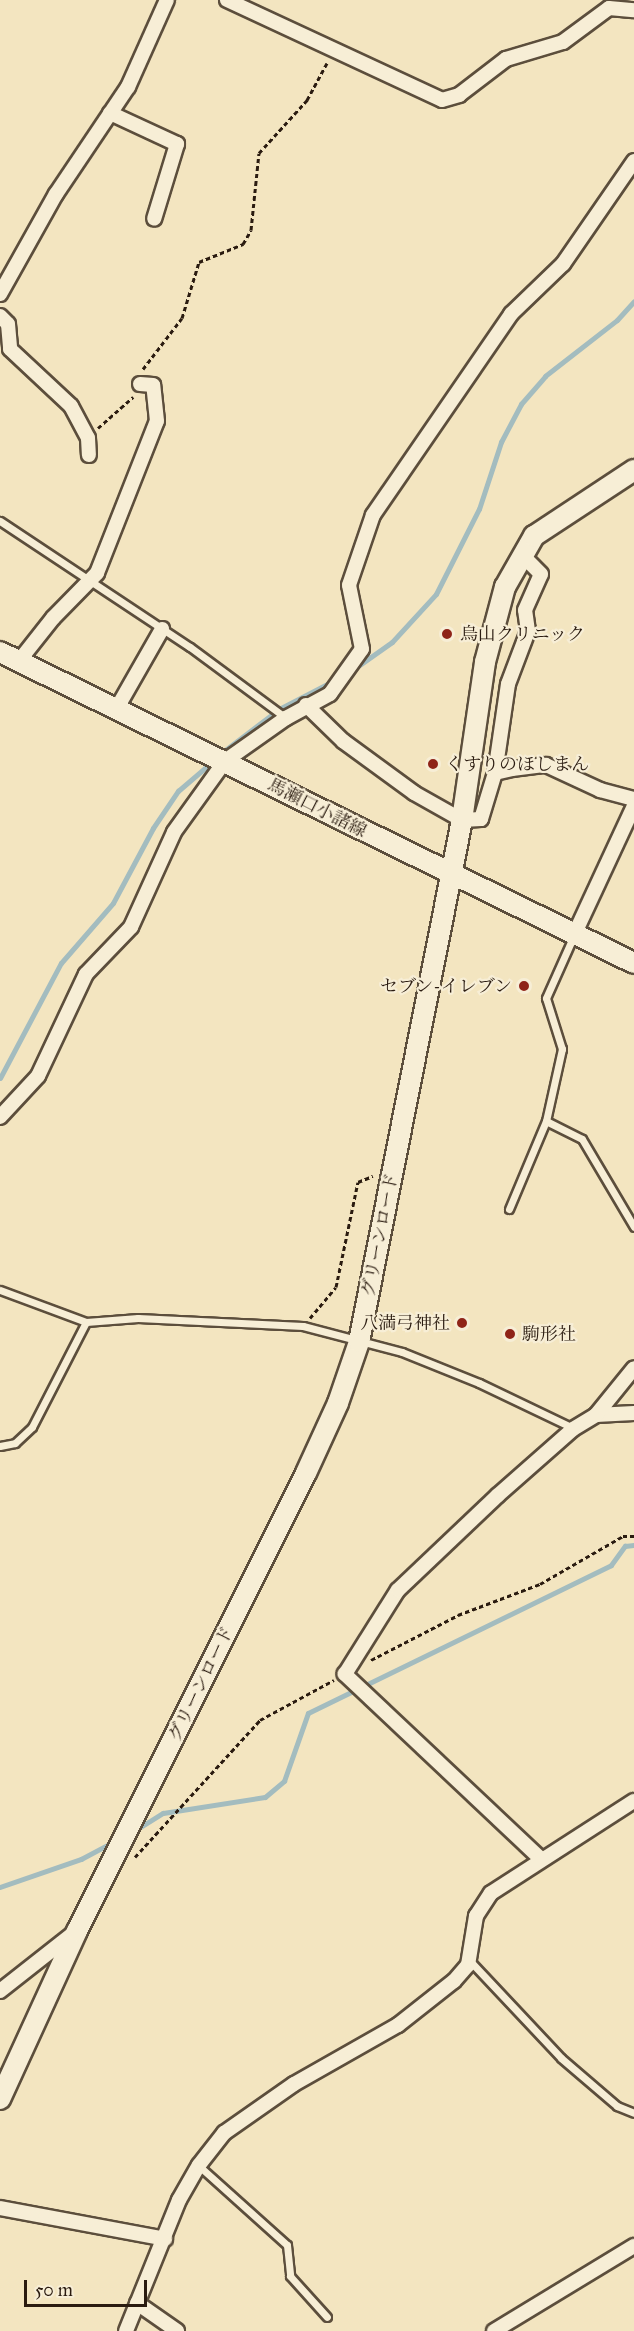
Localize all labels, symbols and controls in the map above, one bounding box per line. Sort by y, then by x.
place label: 烏山クリニック [460,623,586,645]
marker: 烏山クリニック [438,625,456,643]
place label: くすりのほしまん [445,753,589,775]
marker: くすりのほしまん [426,757,440,771]
street label: 馬瀬口小諸線 [264,774,370,842]
place label: セブン-イレブン [379,975,512,997]
marker: セブン-イレブン [517,979,531,993]
street label: グリーンロード [357,1171,403,1299]
place label: 八満弓神社 [360,1312,450,1334]
marker: 八満弓神社 [455,1316,469,1330]
place label: 駒形社 [522,1323,576,1345]
marker: 駒形社 [503,1327,517,1341]
street label: グリーンロード [164,1623,238,1745]
scale bar [27,2268,150,2306]
text: 50 m [35,2279,73,2301]

